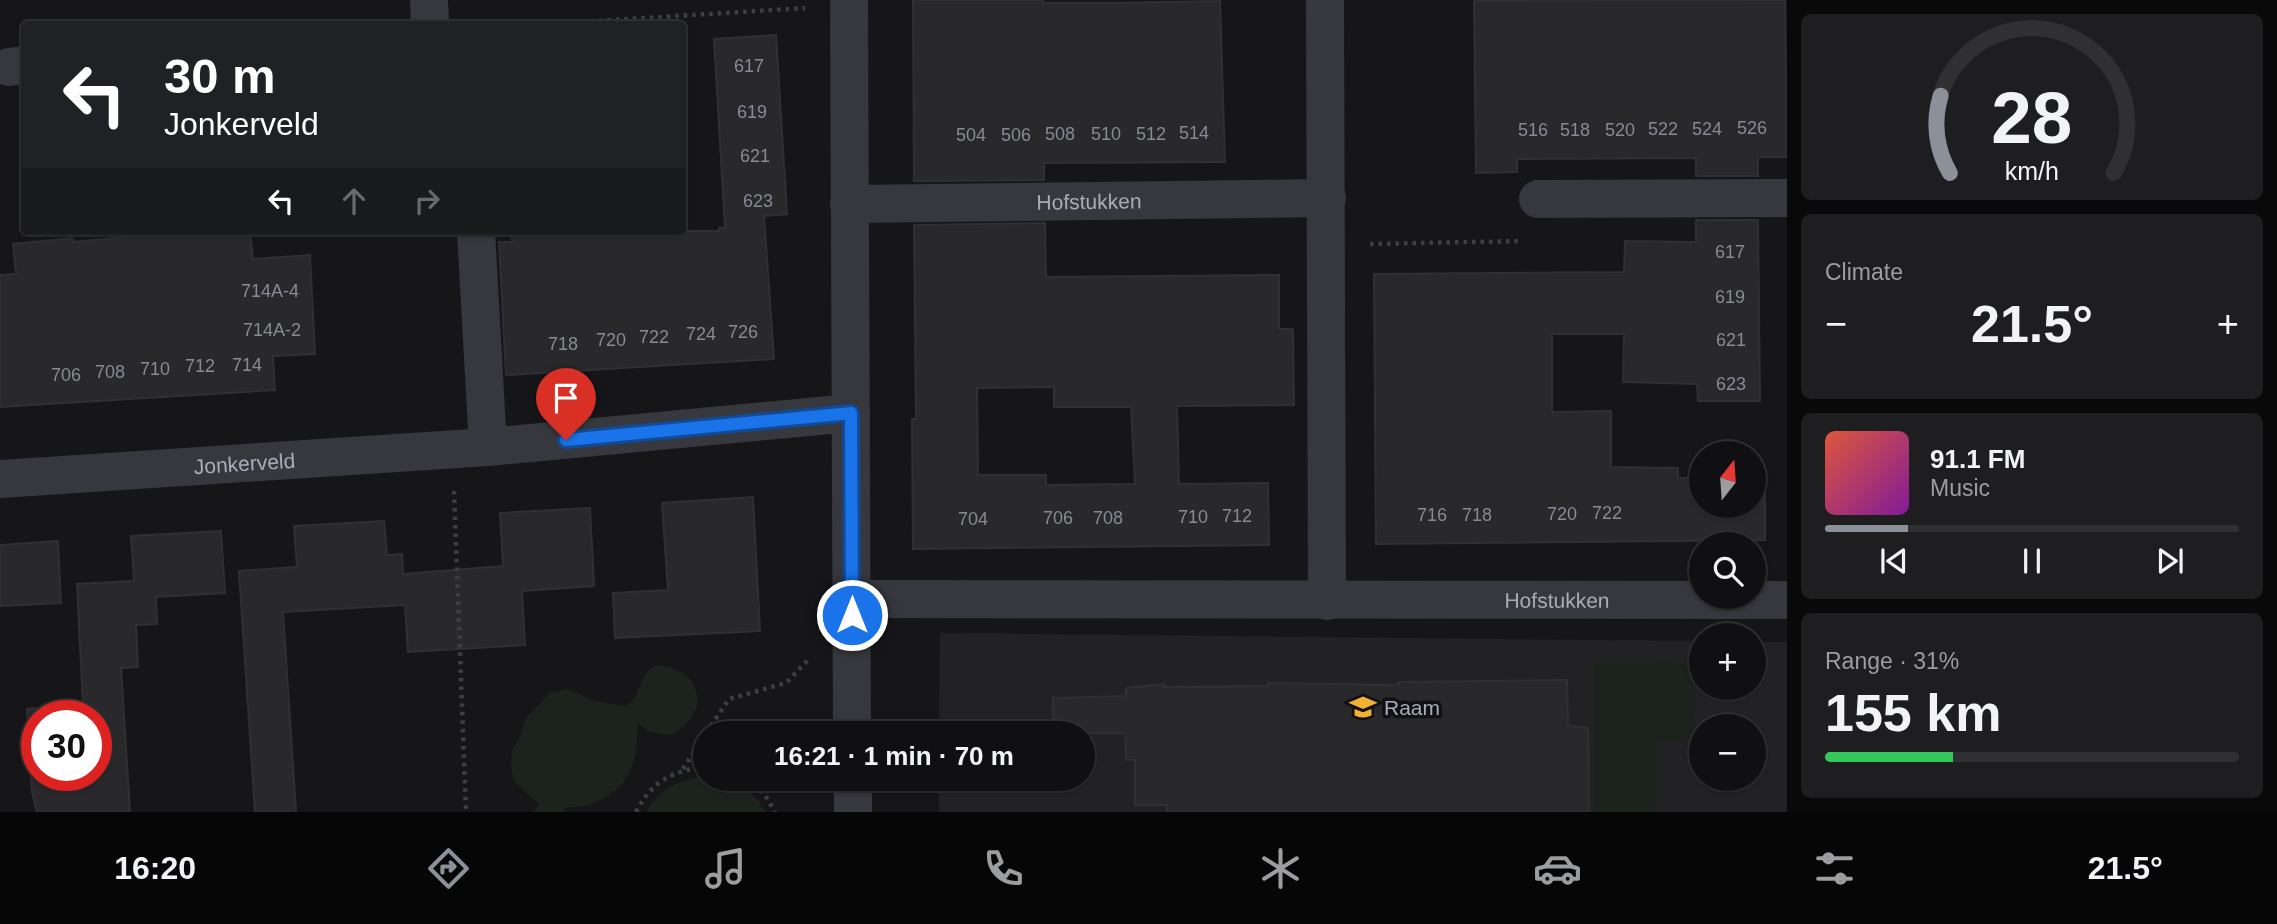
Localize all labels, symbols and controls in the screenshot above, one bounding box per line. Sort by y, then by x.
icon: left [49,49,140,140]
text: 30 m [164,49,276,103]
house number: 617 [734,56,764,76]
text: 28 [1992,77,2072,158]
house number: 619 [737,102,767,122]
text: Jonkerveld [164,106,319,142]
house number: 526 [1737,118,1767,138]
house number: 522 [1648,119,1678,139]
house number: 524 [1692,119,1722,139]
house number: 516 [1518,120,1548,140]
house number: 518 [1560,120,1590,140]
house number: 520 [1605,120,1635,140]
house number: 514 [1179,123,1209,143]
house number: 508 [1045,124,1075,144]
house number: 510 [1091,124,1121,144]
house number: 512 [1136,124,1166,144]
house number: 504 [956,125,986,145]
house number: 506 [1001,125,1031,145]
house number: 621 [740,146,770,166]
text: km/h [2005,157,2059,185]
icon: left [262,182,300,220]
icon: ahead [335,182,373,220]
icon: right [408,182,446,220]
street label: Hofstukken [1036,189,1142,213]
house number: 623 [743,191,773,211]
house number: 617 [1715,242,1745,262]
text: Climate [1825,259,1903,285]
house number: 714A-4 [241,281,299,301]
house number: 619 [1715,287,1745,307]
text: 21.5° [1971,295,2093,353]
text: − [1825,303,1847,345]
text: + [2217,303,2239,345]
house number: 714A-2 [243,320,301,340]
house number: 726 [728,322,758,342]
house number: 724 [686,324,716,344]
house number: 722 [639,327,669,347]
house number: 720 [596,330,626,350]
house number: 621 [1716,330,1746,350]
house number: 718 [548,334,578,354]
house number: 714 [232,355,262,375]
house number: 712 [185,356,215,376]
house number: 710 [140,359,170,379]
house number: 708 [95,362,125,382]
house number: 706 [51,365,81,385]
pin [536,368,596,440]
house number: 623 [1716,374,1746,394]
icon: arrive [547,379,585,417]
north arrow [1689,441,1766,518]
map controls [1689,441,1766,791]
text: 91.1 FM [1930,444,2025,474]
street label: Jonkerveld [193,448,296,478]
text: Music [1930,475,1990,501]
house number: 722 [1592,503,1622,523]
house number: 720 [1547,504,1577,524]
house number: 716 [1417,505,1447,525]
house number: 718 [1462,505,1492,525]
house number: 712 [1222,506,1252,526]
house number: 710 [1178,507,1208,527]
house number: 706 [1043,508,1073,528]
house number: 708 [1093,508,1123,528]
house number: 704 [958,509,988,529]
button: search [1689,532,1766,609]
icon: previous [1875,542,1913,580]
icon: pause [2013,542,2051,580]
icon: next [2151,542,2189,580]
position arrow [815,578,889,652]
street label: Hofstukken [1504,588,1610,611]
button: + [1689,623,1766,700]
text: Range · 31% [1825,648,1959,674]
text: 155 km [1825,684,2001,742]
school or university icon: Raam [1348,692,1378,722]
place label: Raam [1384,696,1440,719]
speed limit sign: 30 [21,700,112,791]
button: − [1689,714,1766,791]
text: 16:21 · 1 min · 70 m [774,741,1014,771]
icon: directions [424,844,473,893]
icon: music [701,844,750,893]
icon: phone [979,844,1028,893]
icon: climate [1256,844,1305,893]
icon: car [1533,844,1582,893]
icon: filters [1810,844,1859,893]
text: 16:20 [114,850,196,886]
text: 21.5° [2088,850,2163,886]

